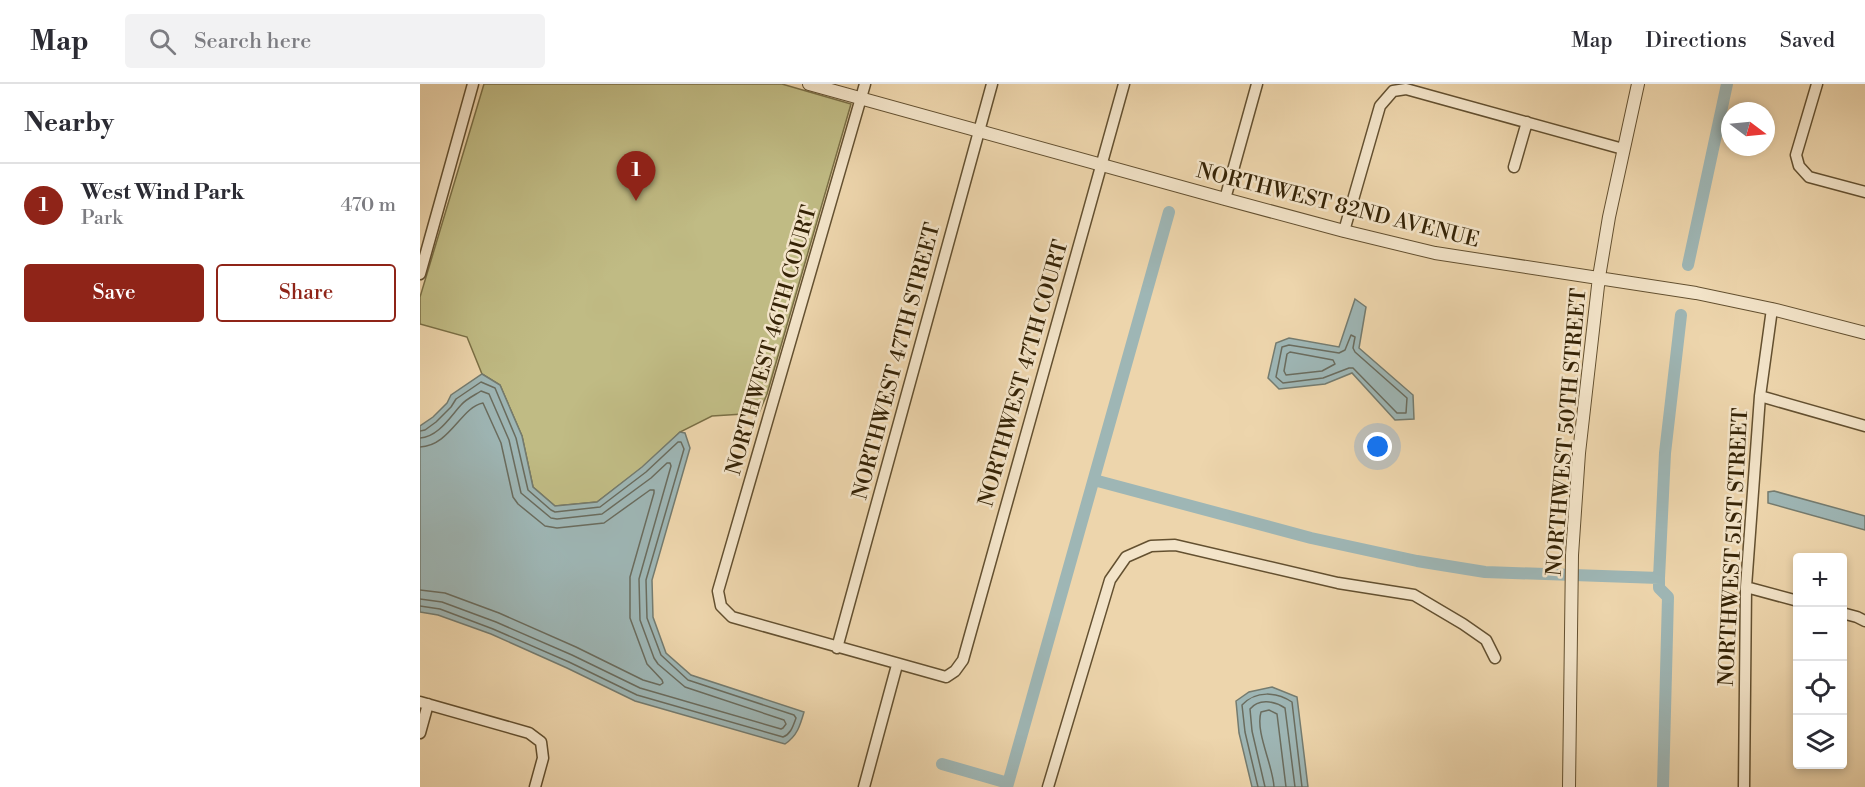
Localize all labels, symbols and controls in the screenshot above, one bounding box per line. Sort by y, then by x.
search box [125,14,545,68]
text: Map [30,24,89,59]
icon: search [146,25,179,58]
text: Search here [194,28,311,55]
text: Map [1571,28,1613,54]
text: Directions [1646,28,1747,54]
text: Saved [1780,28,1835,54]
north arrow [1721,102,1775,156]
text: Nearby [24,107,114,139]
pin: 1 [616,152,656,201]
street label: NORTHWEST 82ND AVENUE [1194,158,1482,254]
text: West Wind Park [81,179,244,206]
text: 1 [39,193,48,218]
text: 470 m [340,193,396,218]
street label: NORTHWEST 46TH COURT [721,202,823,478]
text: Park [81,206,123,231]
street label: NORTHWEST 47TH STREET [847,220,947,502]
street label: NORTHWEST 47TH COURT [973,237,1075,510]
button: Save [24,264,204,322]
button: Share [216,264,396,322]
street label: NORTHWEST 50TH STREET [1541,287,1593,577]
street label: NORTHWEST 51ST STREET [1714,407,1754,687]
your location [1363,432,1392,461]
map controls [1793,553,1847,769]
button: + [1793,553,1847,607]
button: − [1793,607,1847,661]
button: locate [1793,661,1847,715]
button: layers [1793,715,1847,769]

